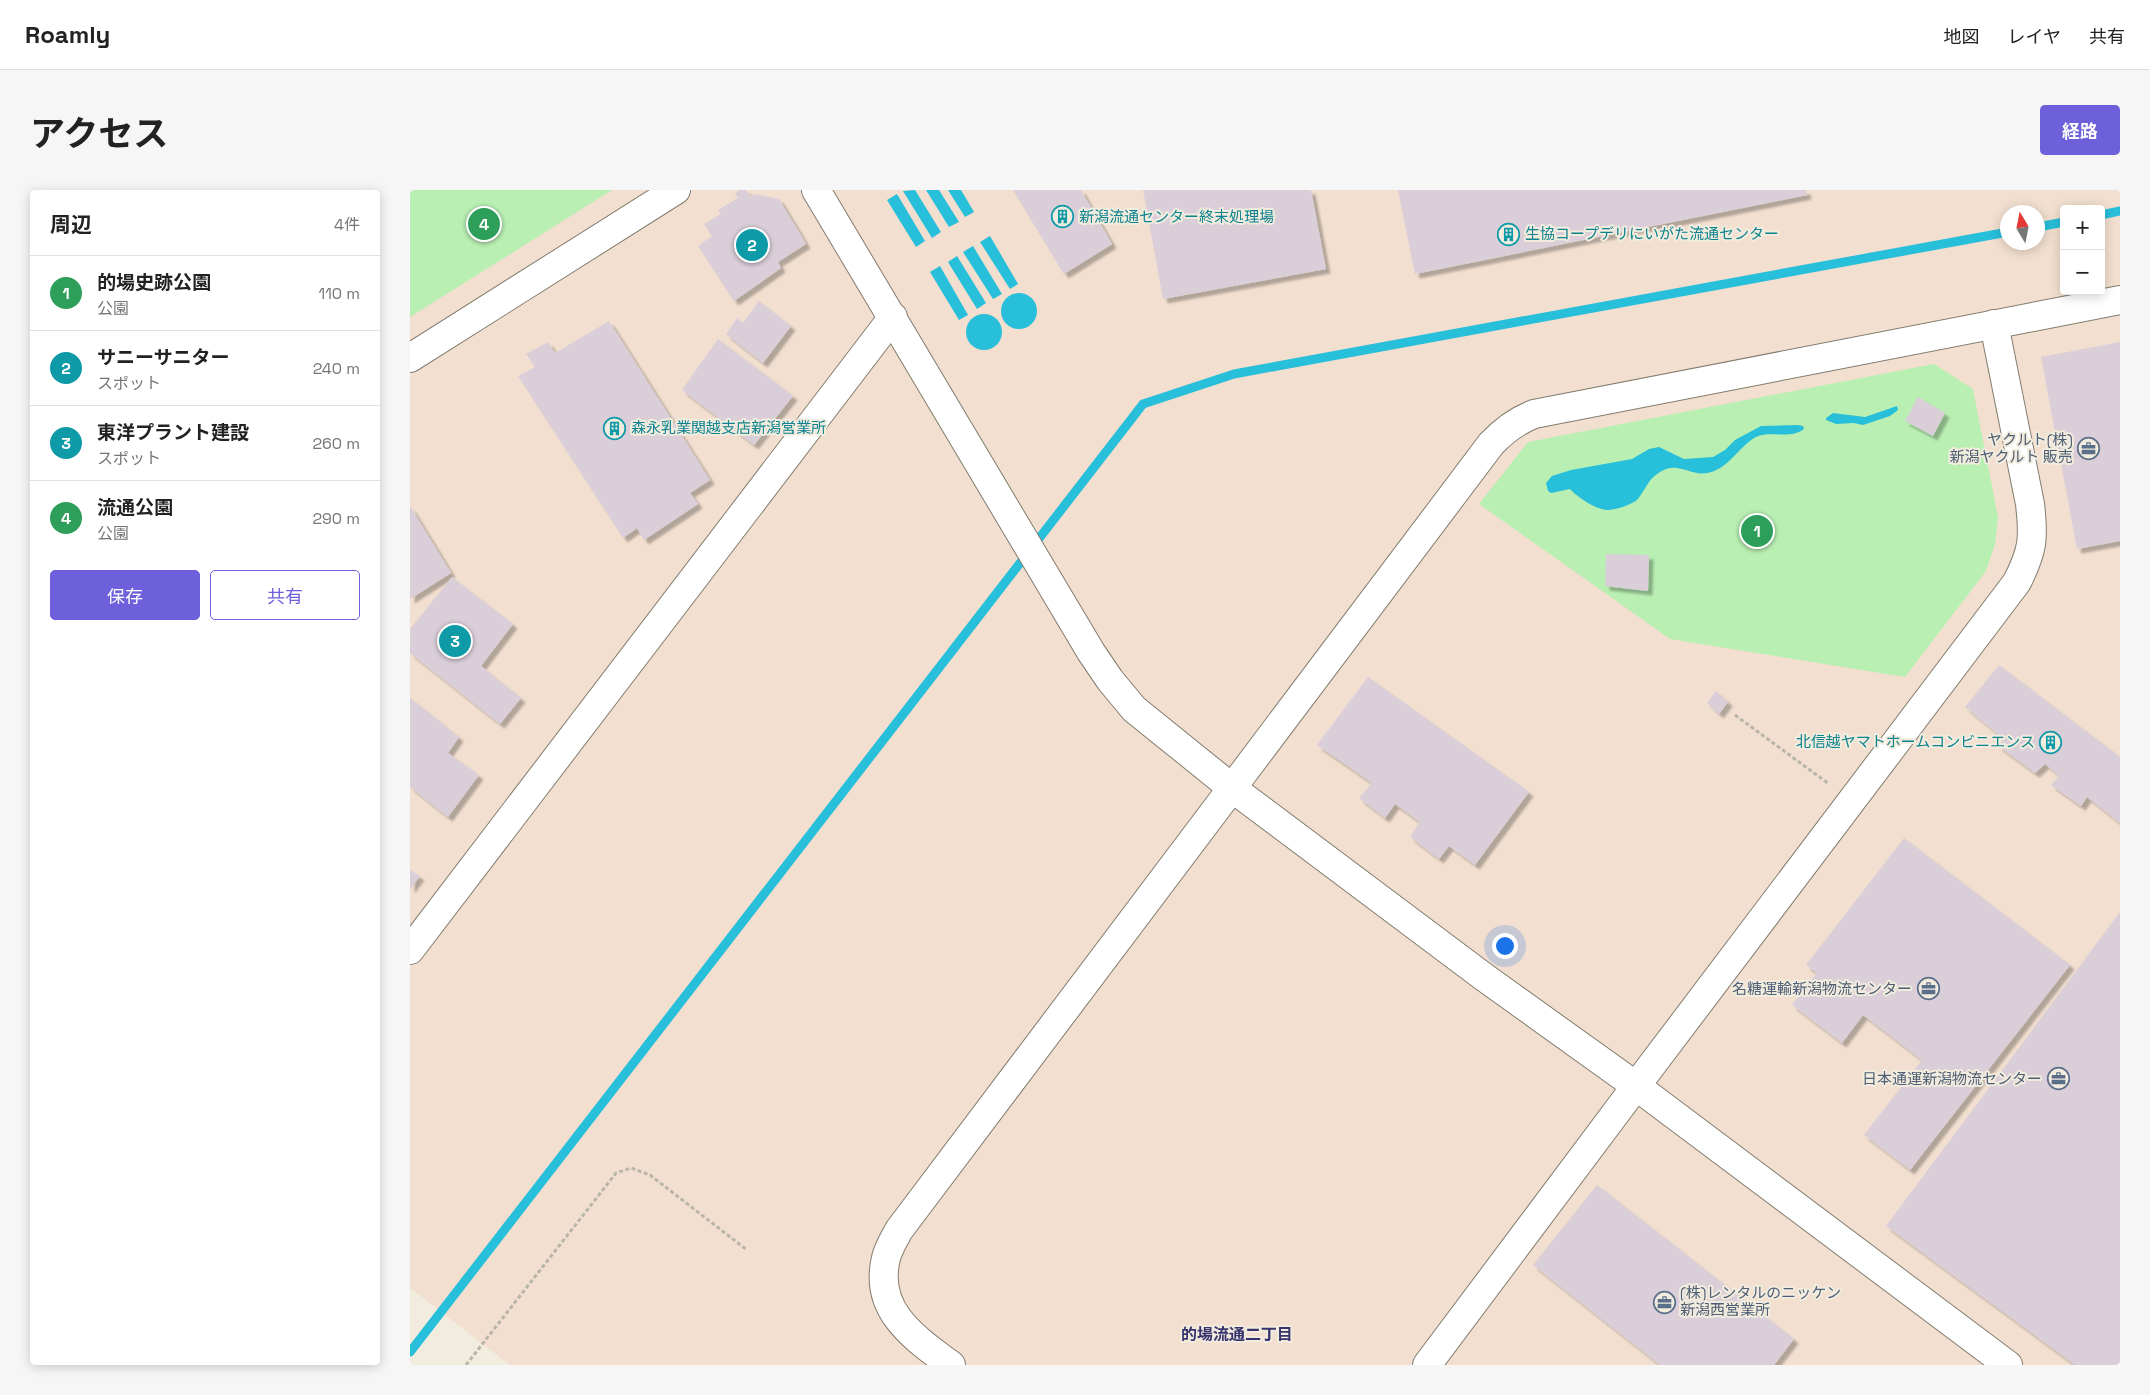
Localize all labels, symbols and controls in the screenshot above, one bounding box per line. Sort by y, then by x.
text: Roamly [25,19,110,50]
text: 地図 [1944,25,1980,48]
text: レイヤ [2008,25,2061,48]
text: 共有 [2089,25,2125,48]
button: 経路 [2040,105,2120,155]
text: アクセス [30,112,168,156]
pin: 4 [468,205,500,243]
building icon: 新潟流通センター終末処理場 [1051,205,1075,229]
north arrow [2000,205,2045,250]
map controls [2060,205,2105,295]
button: + [2060,205,2105,250]
place label: 新潟流通センター終末処理場 [1079,207,1274,226]
text: 周辺 [50,211,92,238]
text: 4件 [334,214,360,235]
building icon: 生協コープデリにいがた流通センター [1497,222,1521,246]
place label: 生協コープデリにいがた流通センター [1525,224,1779,243]
pin: 2 [736,226,768,264]
button: − [2060,250,2105,295]
text: 的場史跡公園 [97,270,211,295]
text: 1 [62,283,70,304]
text: 110 m [318,283,360,304]
text: 公園 [97,298,129,319]
text: サニーサニター [97,345,230,370]
text: 2 [61,358,71,379]
text: 240 m [313,358,360,379]
text: スポット [97,373,161,394]
building icon: 森永乳業関越支店新潟営業所 [603,416,627,440]
place label: 森永乳業関越支店新潟営業所 [631,418,826,437]
text: 東洋プラント建設 [97,420,249,445]
place label: ヤクルト(株) 新潟ヤクルト 販売 [1950,430,2073,466]
text: 3 [61,433,71,454]
text: 260 m [312,433,360,454]
office icon: ヤクルト(株) 新潟ヤクルト 販売 [2077,437,2101,461]
text: スポット [97,448,161,469]
text: 流通公園 [97,495,173,520]
text: 4 [61,508,71,529]
text: 290 m [312,508,360,529]
pin: 1 [1741,512,1773,550]
text: 公園 [97,523,129,544]
button: 保存 [50,570,200,620]
button: 共有 [210,570,360,620]
pin: 3 [439,622,471,660]
building icon: 北信越ヤマトホームコンビニエンス [2039,730,2063,754]
place label: 北信越ヤマトホームコンビニエンス [1796,732,2035,751]
your location [1492,933,1518,959]
office icon: 名糖運輸新潟物流センター [1916,977,1940,1001]
place label: 名糖運輸新潟物流センター [1732,979,1912,998]
office icon: 日本通運新潟物流センター [2046,1067,2070,1091]
place label: 日本通運新潟物流センター [1862,1069,2042,1088]
place label: (株)レンタルのニッケン 新潟西営業所 [1680,1283,1841,1319]
office icon: (株)レンタルのニッケン 新潟西営業所 [1652,1290,1676,1314]
district label: 的場流通二丁目 [1181,1324,1293,1345]

